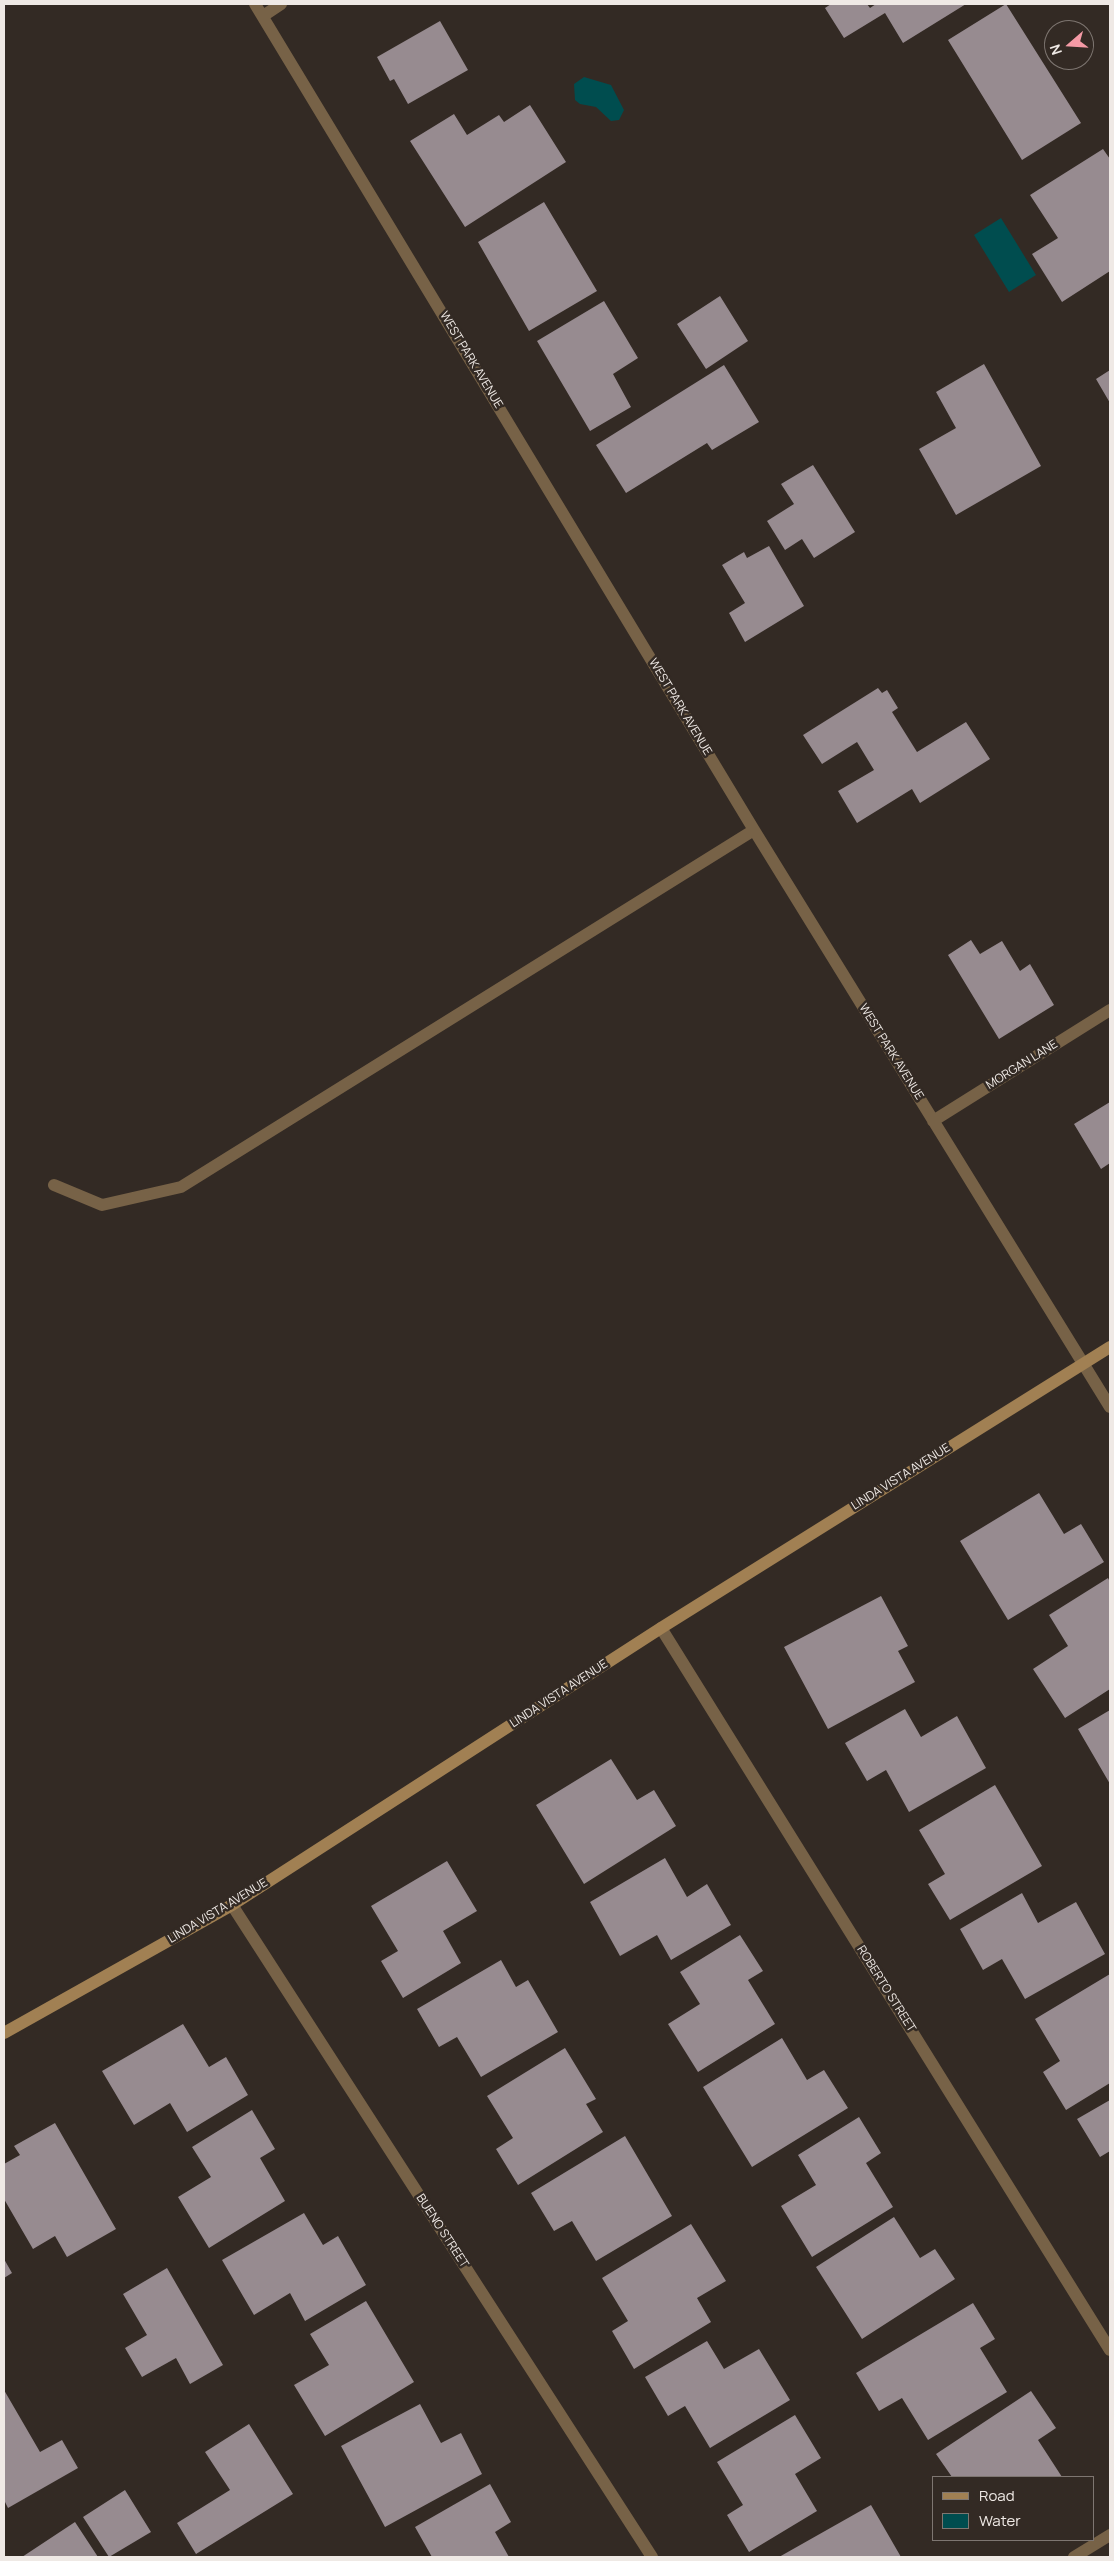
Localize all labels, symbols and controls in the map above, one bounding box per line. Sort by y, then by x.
north arrow [1044,20,1094,70]
text: N [1045,42,1066,58]
street label: WEST PARK AVENUE [436,309,506,411]
street label: WEST PARK AVENUE [645,656,715,758]
street label: WEST PARK AVENUE [856,1001,926,1103]
street label: MORGAN LANE [984,1037,1060,1093]
street label: LINDA VISTA AVENUE [849,1441,953,1513]
street label: LINDA VISTA AVENUE [507,1657,611,1731]
street label: LINDA VISTA AVENUE [166,1876,270,1946]
street label: ROBERTO STREET [854,1943,918,2035]
street label: BUENO STREET [413,2191,471,2271]
legend [932,2476,1094,2541]
text: Road [979,2485,1015,2506]
text: Water [979,2510,1021,2531]

